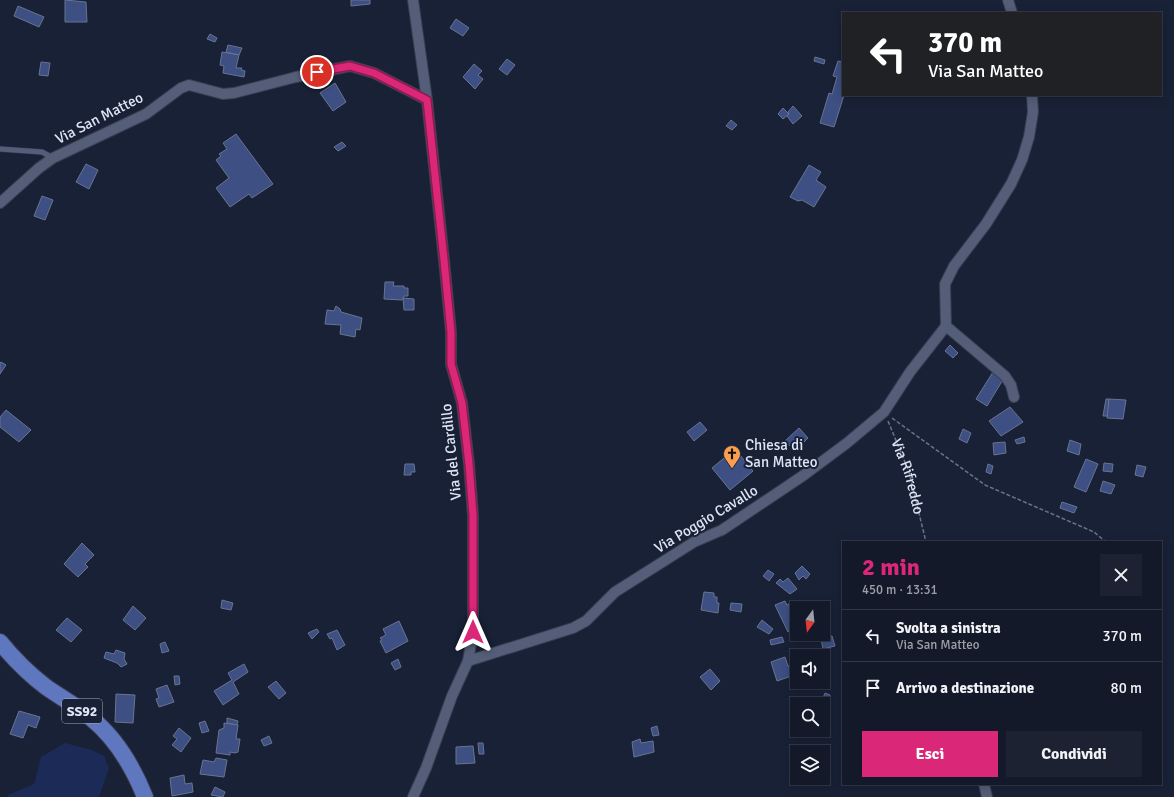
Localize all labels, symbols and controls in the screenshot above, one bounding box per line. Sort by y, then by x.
text: 370 m [928,26,1002,60]
icon: left [862,28,914,80]
pin [300,55,334,89]
text: Via San Matteo [928,60,1043,82]
icon: arrive [306,61,328,83]
street label: Via San Matteo [52,88,146,148]
street label: Via del Cardillo [437,403,465,501]
place label: Chiesa di San Matteo [745,436,818,471]
street label: Via Rifreddo [887,436,928,516]
church icon: Chiesa di San Matteo [722,444,742,469]
street label: Via Poggio Cavallo [651,481,761,557]
text: 2 min [862,552,920,582]
button: close [1100,554,1142,596]
text: 450 m · 13:31 [862,582,938,598]
north arrow [790,601,830,641]
map controls [790,601,830,785]
position arrow [452,611,494,653]
text: Svolta a sinistra [896,619,1001,637]
icon: left [862,625,884,647]
text: 370 m [1102,627,1142,645]
text: Via San Matteo [896,637,979,653]
button: sound [790,649,830,689]
icon: arrive [862,677,884,699]
text: Arrivo a destinazione [896,679,1034,697]
text: 80 m [1111,679,1142,697]
button: search [790,697,830,737]
road number: SS92 [62,699,102,723]
button: Esci [862,731,998,777]
button: Condividi [1006,731,1142,777]
button: layers [790,745,830,785]

